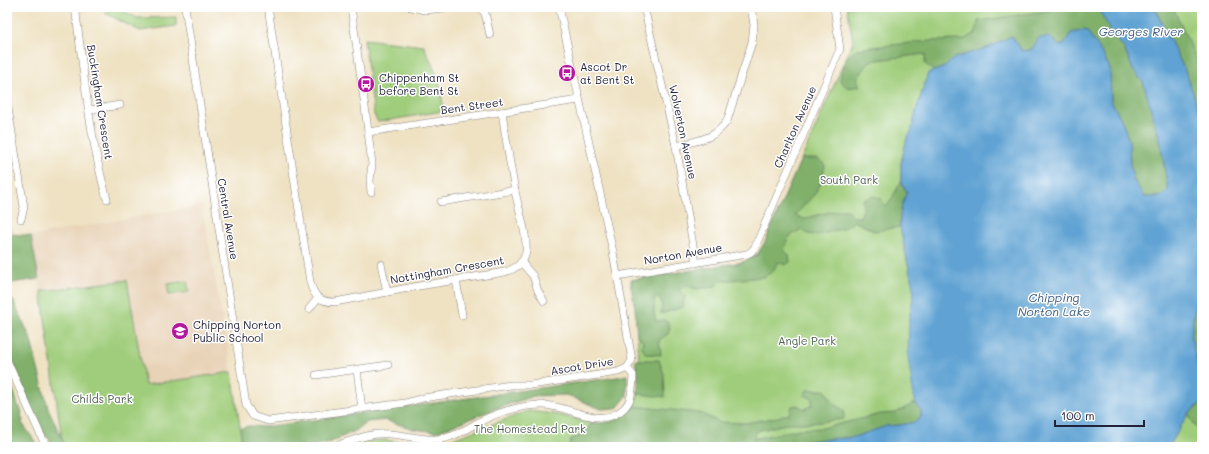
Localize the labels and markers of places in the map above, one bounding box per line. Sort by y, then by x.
place label: Ascot Dr at Bent St [580,59,634,87]
bus stop icon: Ascot Dr at Bent St [557,63,577,83]
place label: Chippenham St before Bent St [379,70,459,98]
bus stop icon: Chippenham St before Bent St [356,74,376,94]
place label: Chipping Norton Public School [193,317,281,345]
school or university icon: Chipping Norton Public School [170,321,190,341]

